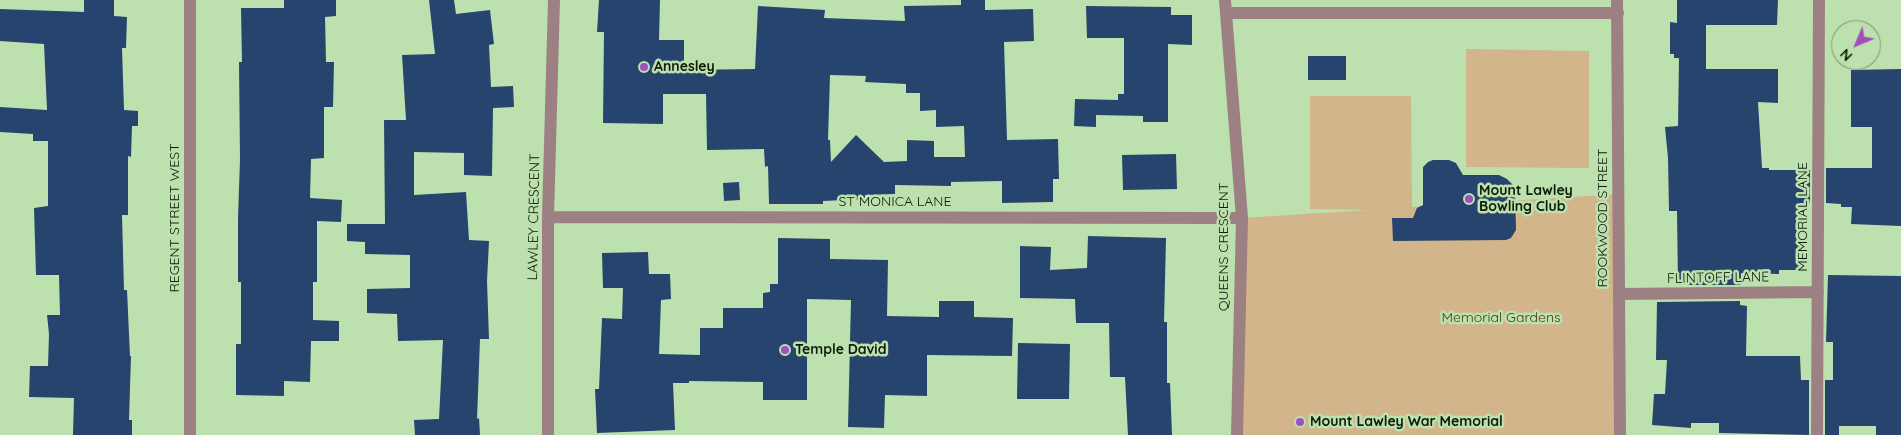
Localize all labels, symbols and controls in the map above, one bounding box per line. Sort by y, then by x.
north arrow [1831,20,1881,70]
text: N [1836,45,1856,65]
place label: Annesley [654,59,715,75]
marker: Annesley [638,61,650,73]
street label: REGENT STREET WEST [167,143,183,293]
street label: ROOKWOOD STREET [1595,149,1611,287]
street label: LAWLEY CRESCENT [524,153,544,281]
street label: MEMORIAL LANE [1795,162,1811,272]
street label: QUEENS CRESCENT [1216,183,1232,311]
place label: Mount Lawley Bowling Club [1479,183,1573,216]
marker: Mount Lawley Bowling Club [1463,193,1475,205]
street label: ST MONICA LANE [839,194,951,210]
street label: FLINTOFF LANE [1667,269,1769,287]
park label: Memorial Gardens [1441,310,1561,326]
place label: Temple David [795,342,886,358]
marker: Temple David [779,344,791,356]
place label: Mount Lawley War Memorial [1310,414,1503,430]
marker: Mount Lawley War Memorial [1294,416,1306,428]

